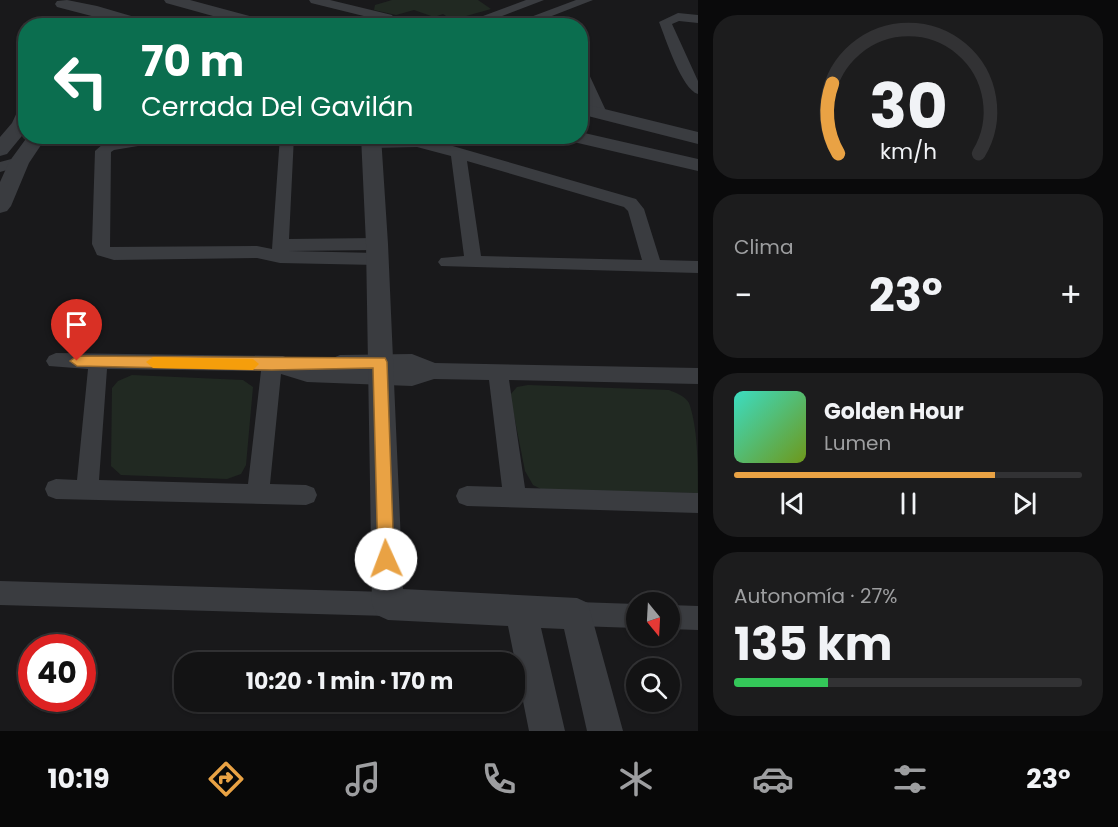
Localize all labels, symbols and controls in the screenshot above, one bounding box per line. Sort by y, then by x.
text: 70 m [141,32,244,91]
icon: left [42,42,120,120]
text: 30 [869,62,947,150]
text: Cerrada Del Gavilán [141,88,414,125]
text: km/h [879,136,937,167]
text: Clima [734,233,793,261]
text: 23° [869,264,943,327]
text: − [734,272,752,319]
text: + [1059,272,1082,319]
pin [51,299,102,361]
icon: arrive [60,308,93,341]
text: Golden Hour [824,396,964,427]
text: Lumen [824,429,891,457]
icon: previous [776,487,809,520]
icon: pause [892,487,925,520]
icon: next [1008,487,1041,520]
position arrow [354,527,418,591]
text: Autonomía · 27% [734,582,898,610]
north arrow [626,592,680,646]
map controls [626,592,680,712]
text: 135 km [734,613,892,676]
speed limit sign: 40 [18,634,96,712]
button: search [626,658,680,712]
text: 10:20 · 1 min · 170 m [246,666,453,697]
icon: directions [205,758,247,800]
icon: music [342,758,384,800]
icon: phone [478,758,520,800]
icon: climate [615,758,657,800]
icon: car [752,758,794,800]
icon: filters [889,758,931,800]
text: 10:19 [47,760,110,797]
text: 23° [1026,760,1070,797]

